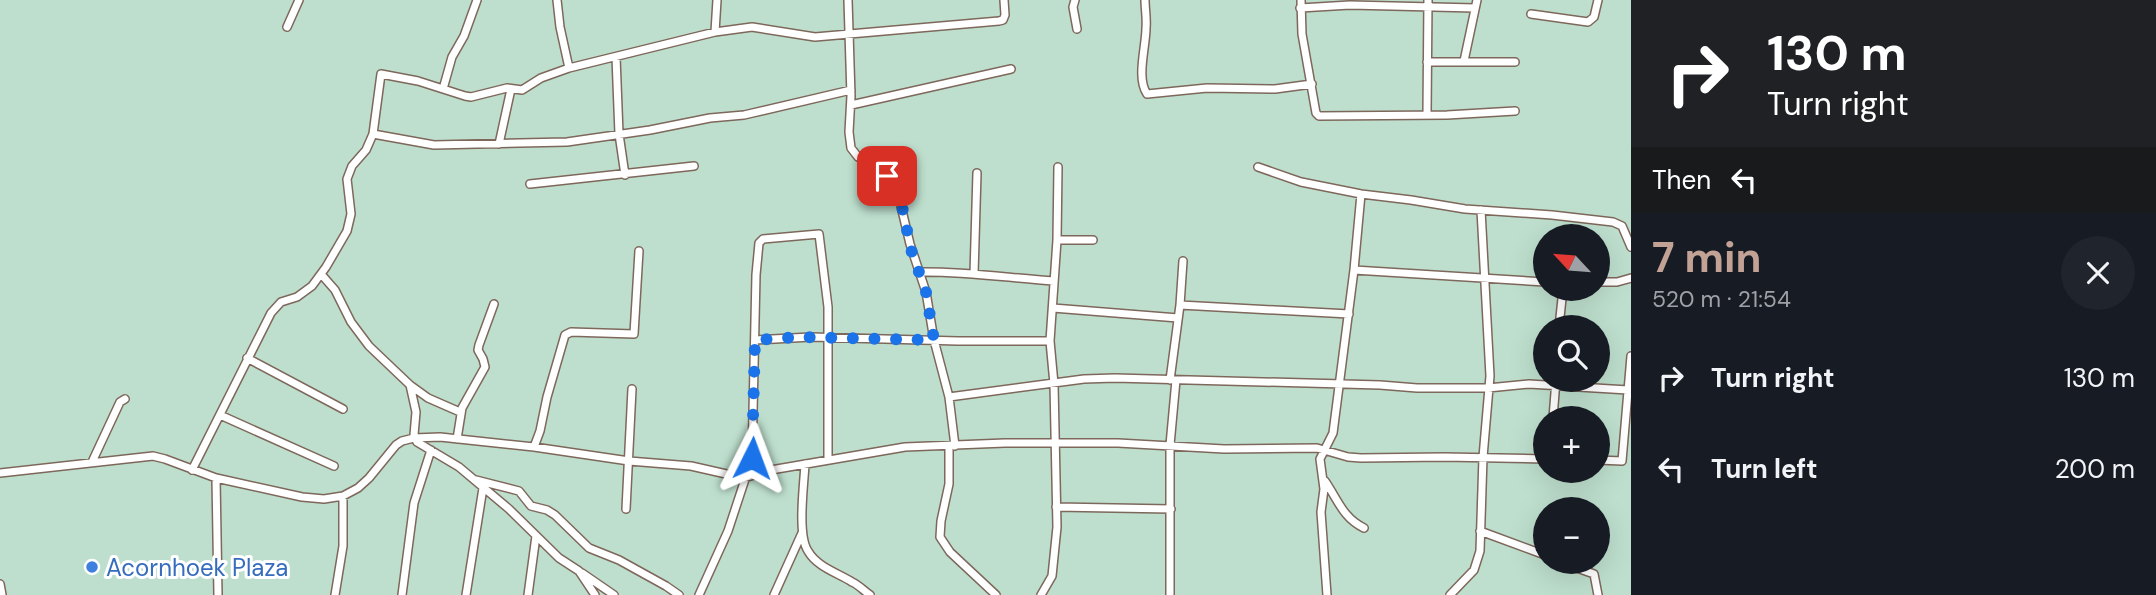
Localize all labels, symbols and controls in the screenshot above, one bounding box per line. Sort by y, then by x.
text: 130 m [1767,21,1907,85]
icon: right [1652,28,1743,119]
text: Turn right [1767,83,1909,125]
pin [857,146,917,206]
icon: arrive [868,157,906,195]
icon: left [1725,161,1763,199]
text: Then [1652,163,1711,197]
north arrow [1533,224,1610,301]
map controls [1533,224,1610,574]
text: 7 min [1652,230,1761,285]
button: close [2061,236,2135,310]
text: 520 m · 21:54 [1652,284,1791,314]
button: search [1533,315,1610,392]
icon: right [1652,359,1690,397]
text: Turn right [1711,361,1835,395]
text: 130 m [2064,361,2135,395]
button: + [1533,406,1610,483]
position arrow [715,421,789,495]
icon: left [1652,450,1690,488]
text: Turn left [1711,452,1818,486]
text: 200 m [2055,452,2135,486]
button: − [1533,497,1610,574]
place label: Acornhoek Plaza [106,552,288,583]
marker: Acornhoek Plaza [84,559,100,575]

